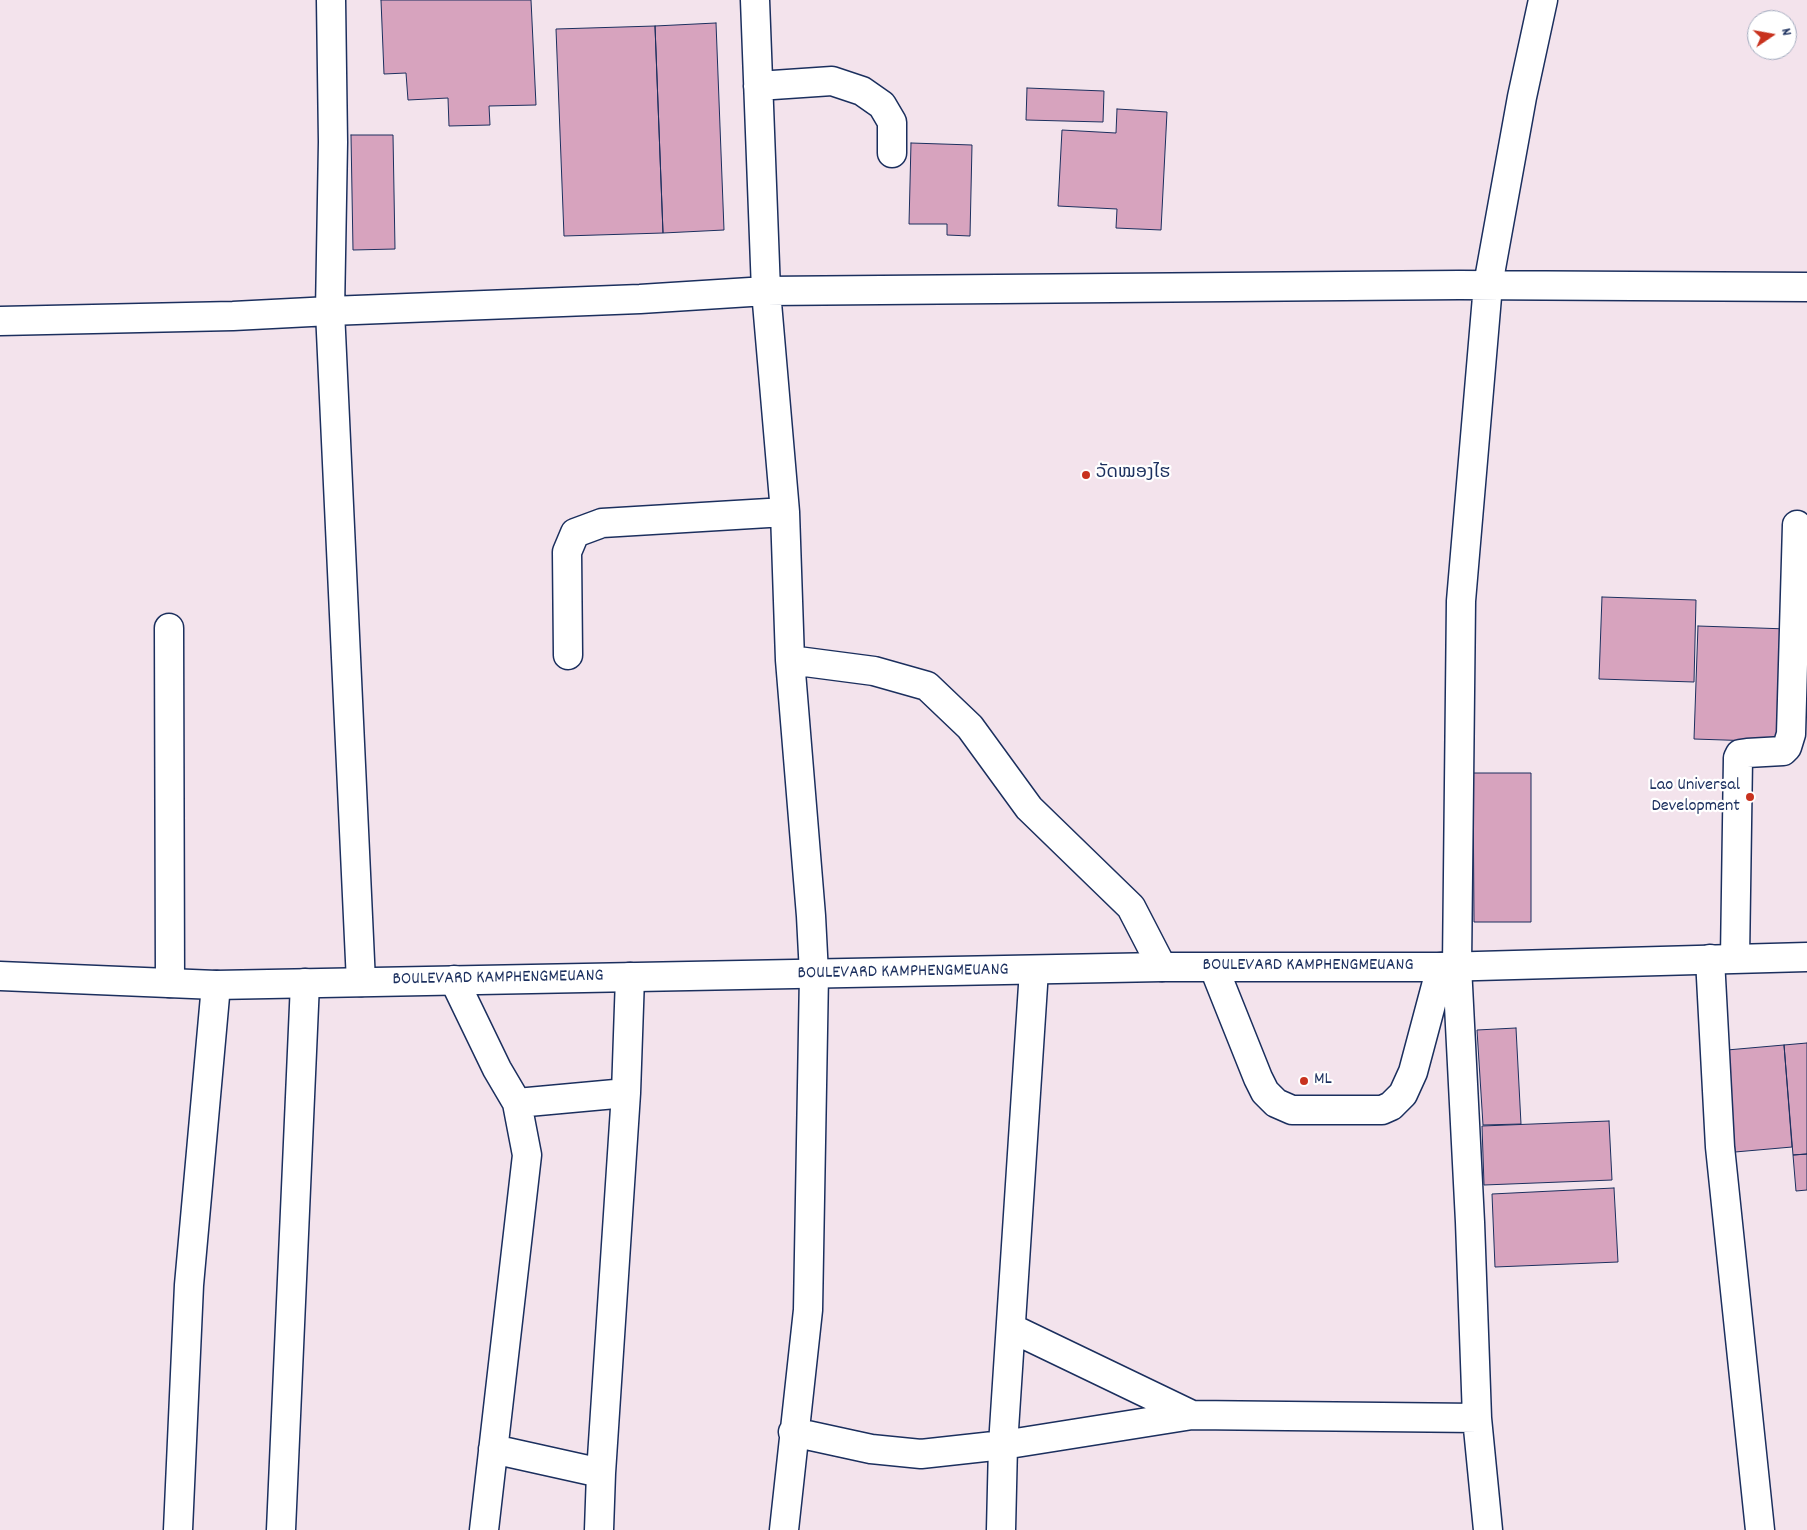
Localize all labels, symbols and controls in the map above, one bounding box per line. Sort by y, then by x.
north arrow [1747,10,1797,60]
text: N [1775,27,1796,38]
place label: ວັດໝອງໄຮ [1096,464,1170,486]
marker: ວັດໝອງໄຮ [1080,469,1092,481]
place label: Lao Universal Development [1649,776,1740,819]
marker: Lao Universal Development [1744,791,1756,803]
street label: BOULEVARD KAMPHENGMEUANG [1202,956,1414,978]
street label: BOULEVARD KAMPHENGMEUANG [797,960,1009,986]
street label: BOULEVARD KAMPHENGMEUANG [392,966,604,992]
place label: ML [1314,1070,1332,1092]
marker: ML [1298,1075,1310,1087]

